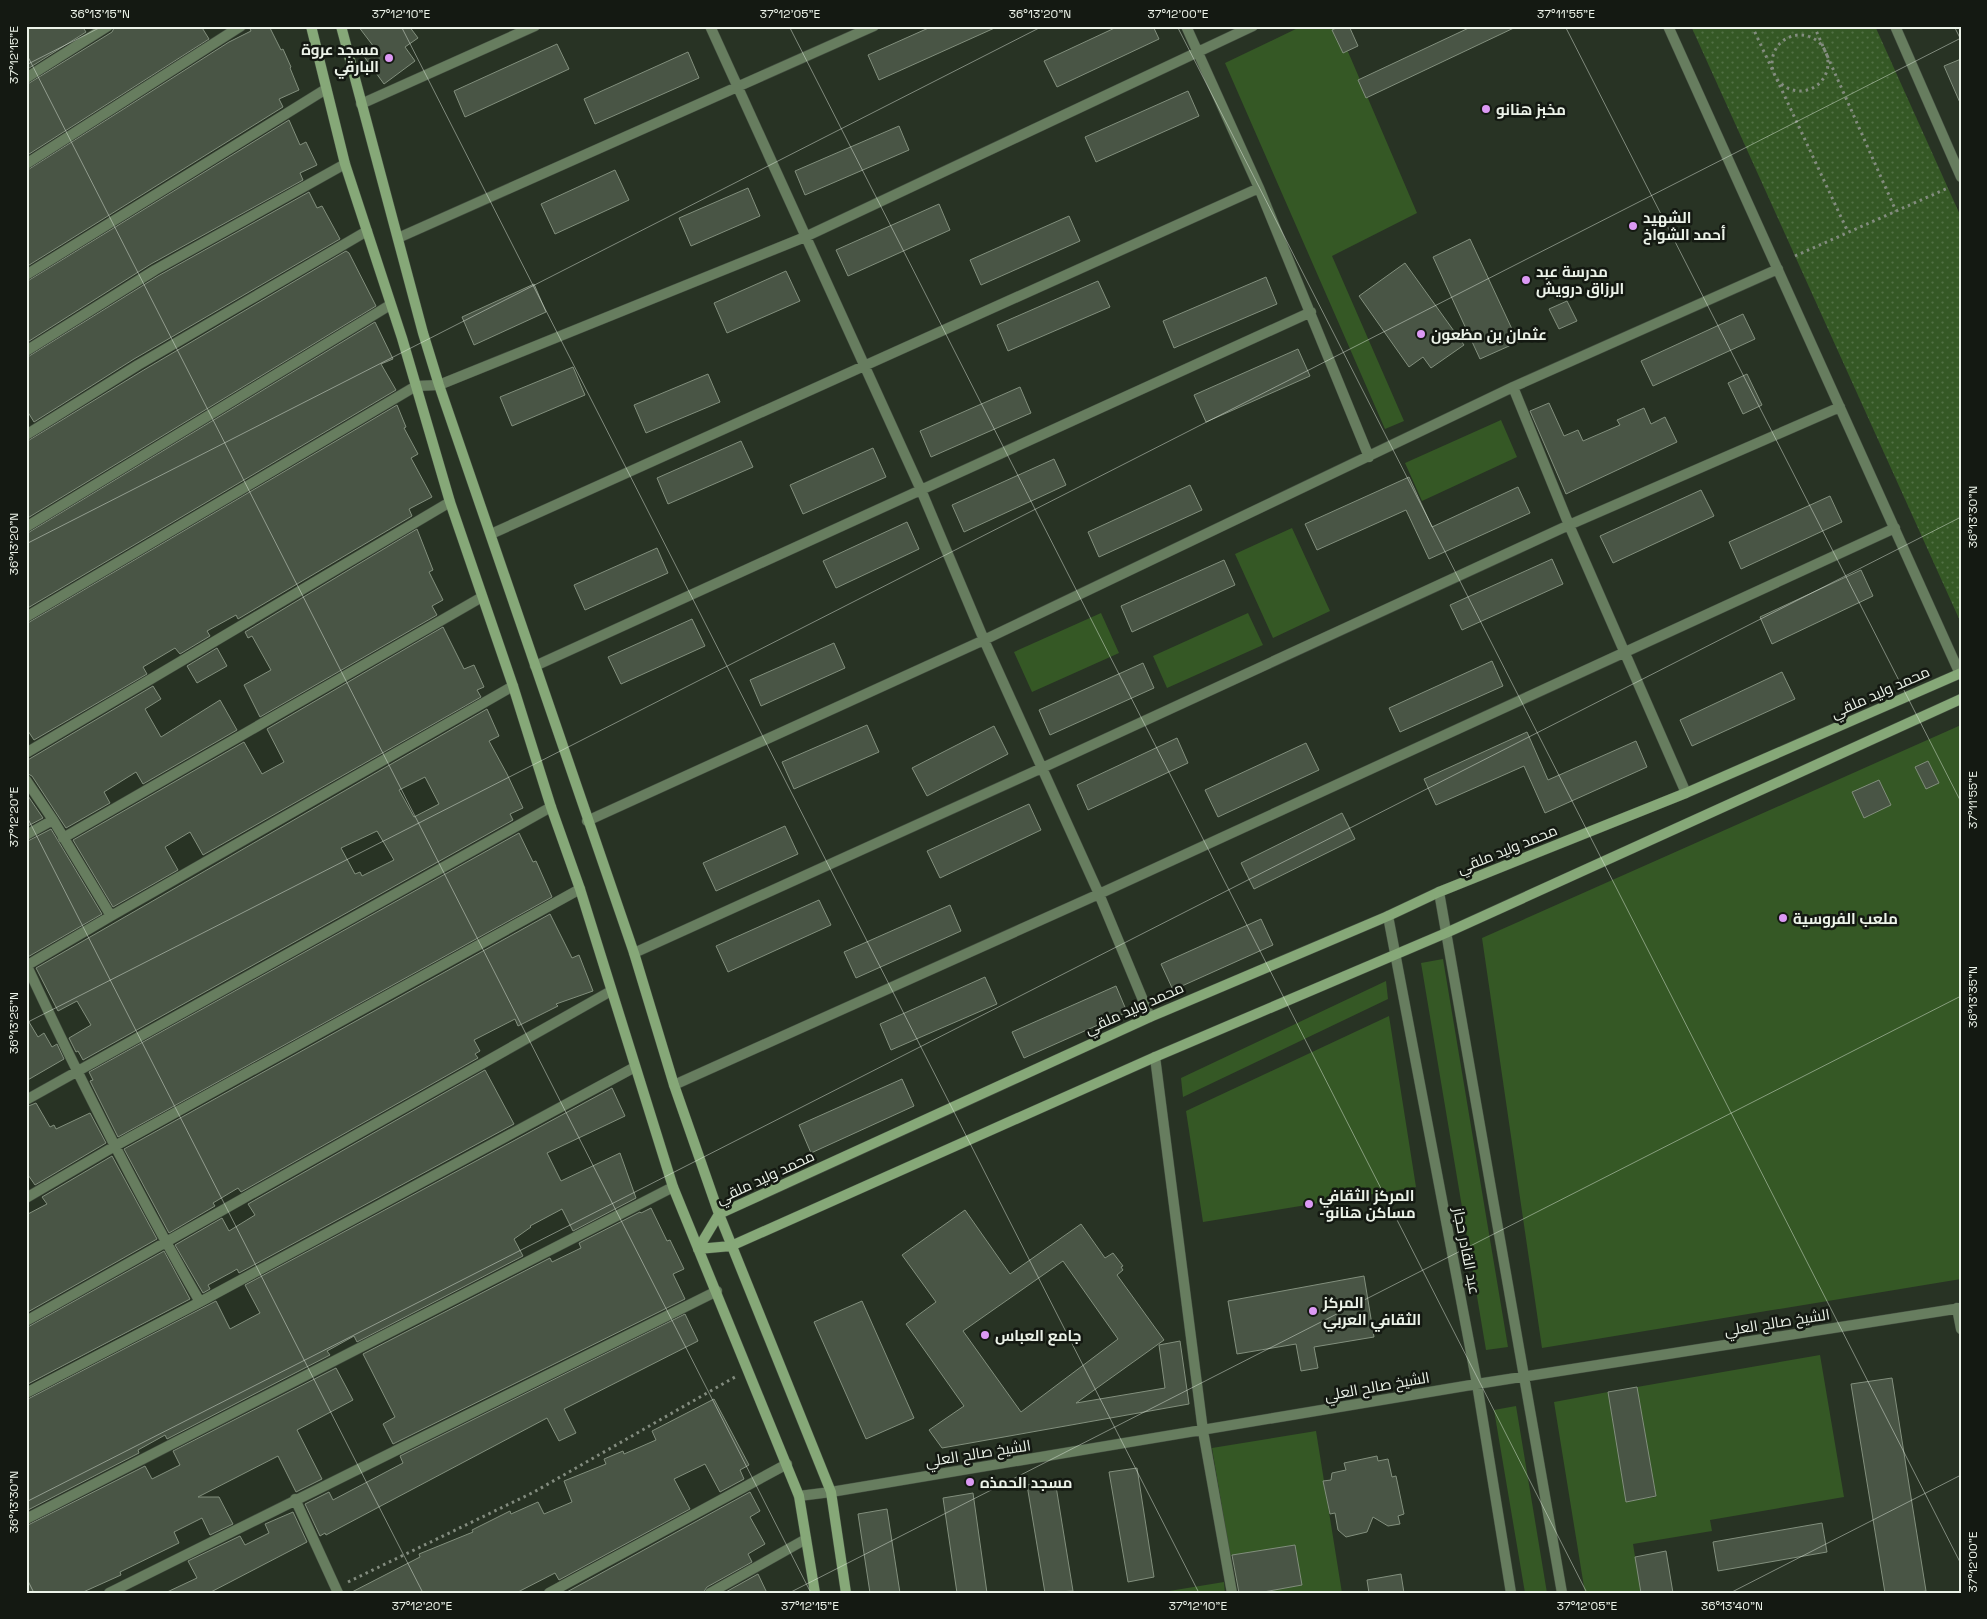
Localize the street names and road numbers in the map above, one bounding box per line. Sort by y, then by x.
street label: محمد وليد ملقي [1828,662,1934,725]
street label: محمد وليد ملقي [1454,820,1561,881]
street label: محمد وليد ملقي [1082,978,1188,1041]
street label: محمد وليد ملقي [713,1146,818,1211]
street label: عبد القادر حجاز [1449,1205,1485,1296]
street label: الشيخ صالح العلي [1723,1304,1831,1343]
street label: الشيخ صالح العلي [1323,1367,1432,1408]
street label: الشيخ صالح العلي [924,1435,1032,1474]

